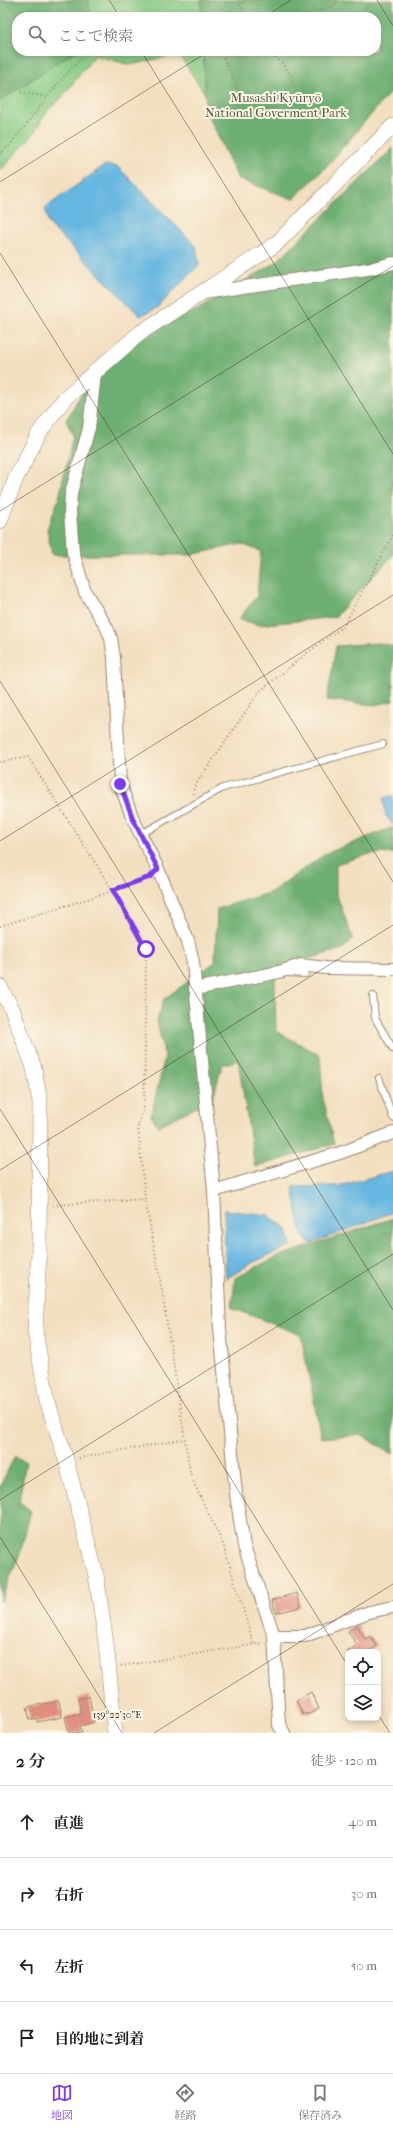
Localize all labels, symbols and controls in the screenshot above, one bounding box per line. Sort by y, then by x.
search box [12,12,381,56]
icon: search [26,23,48,45]
text: ここで検索 [58,27,133,45]
park label: Musashi Kyūryō National Goverment Park [205,90,347,120]
route end [111,775,129,793]
route start [137,940,155,958]
map controls [345,1649,381,1721]
button: locate [345,1649,381,1685]
button: layers [345,1685,381,1721]
text: 139°22'30"E [93,1709,141,1721]
text: 2 分 [16,1751,45,1771]
text: 徒歩 · 120 m [311,1753,377,1768]
icon: ahead [16,1811,38,1833]
text: 直進 [54,1814,84,1832]
text: 40 m [349,1814,377,1829]
icon: right [16,1883,38,1905]
text: 右折 [54,1886,84,1904]
text: 30 m [351,1886,377,1901]
icon: left [16,1955,38,1977]
text: 左折 [54,1958,84,1976]
text: 50 m [351,1958,377,1973]
icon: arrive [16,2027,38,2049]
text: 目的地に到着 [54,2030,144,2048]
tab: 地図 [51,2082,73,2122]
tab: 経路 [174,2082,196,2122]
tab: 保存済み [298,2082,342,2122]

